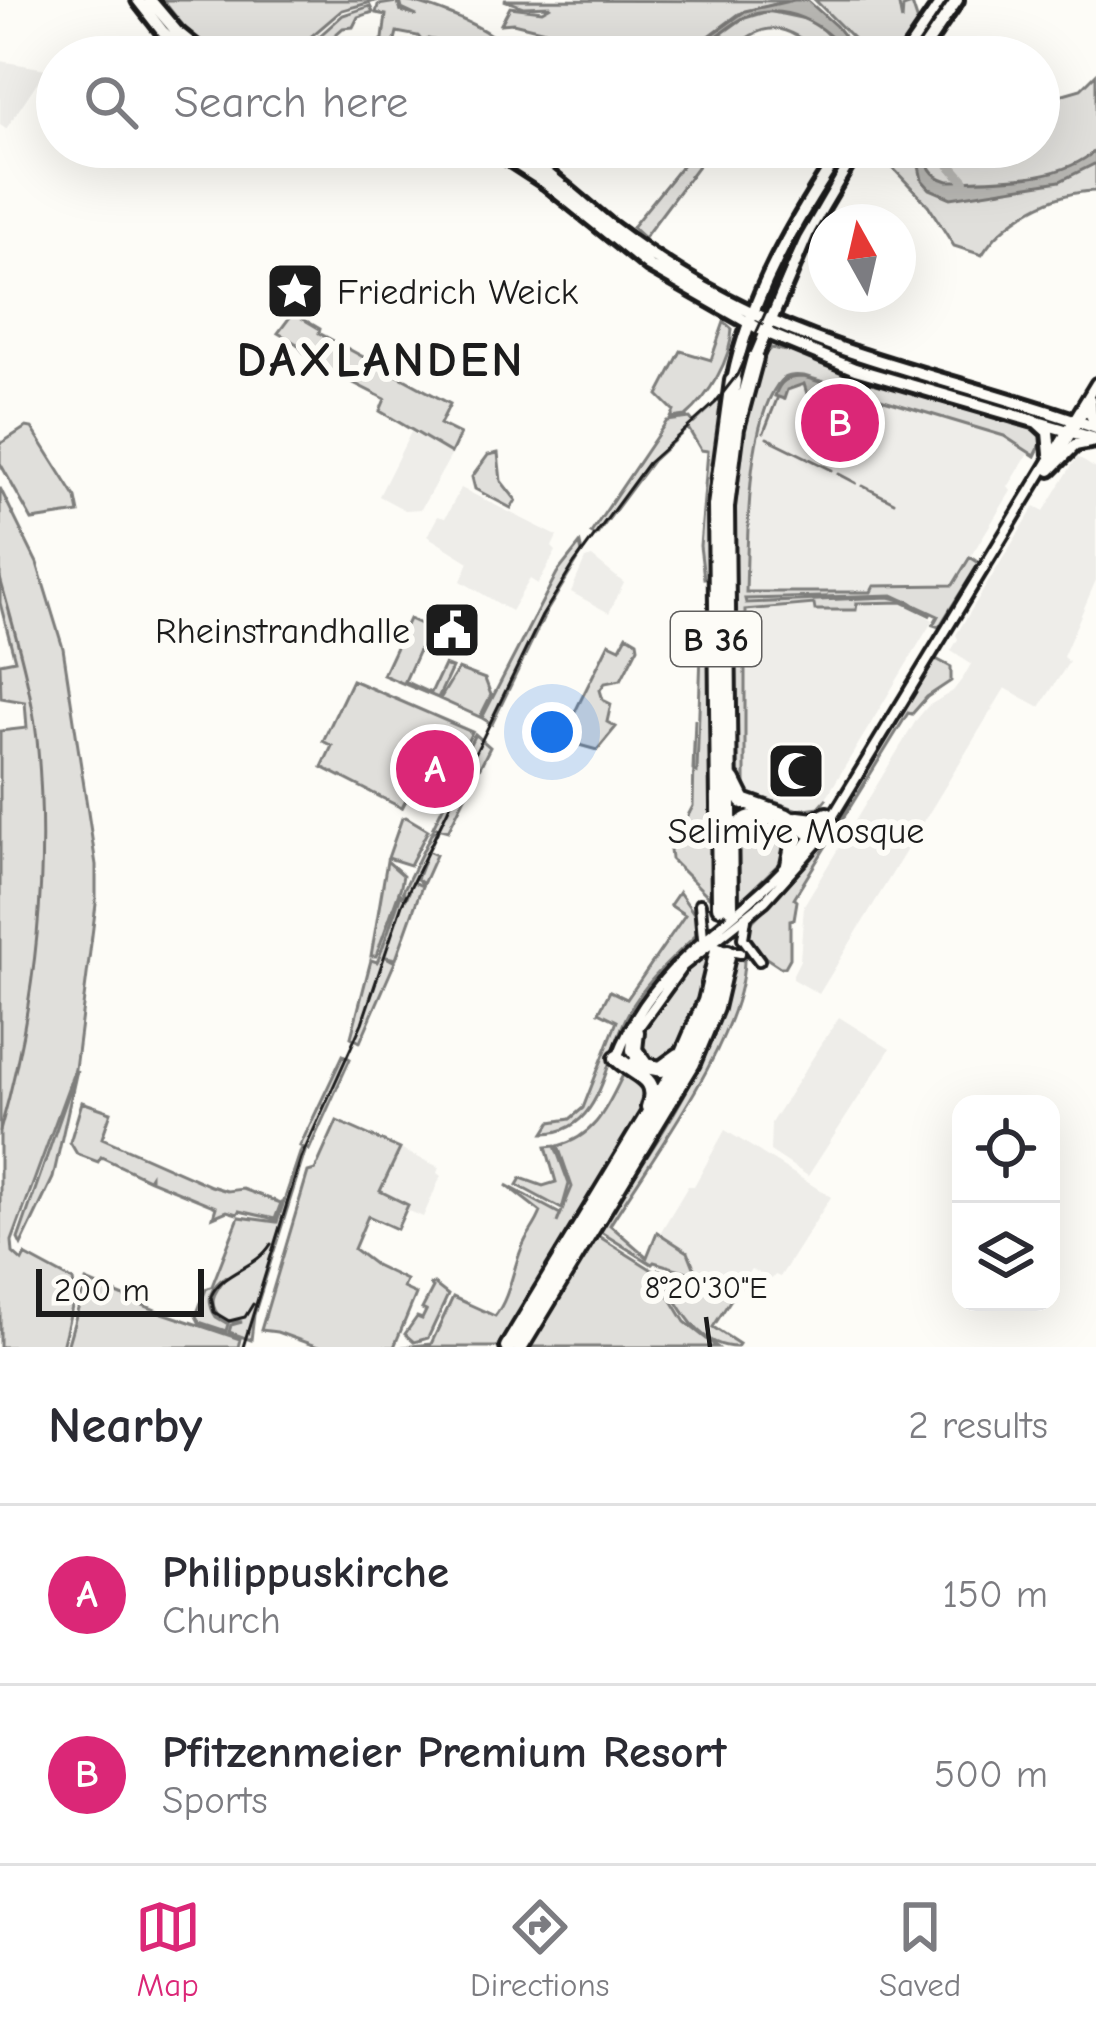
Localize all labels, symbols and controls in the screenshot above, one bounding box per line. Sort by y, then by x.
search box [36,36,1060,168]
icon: search [78,69,144,135]
text: Search here [174,76,408,128]
north arrow [808,204,916,312]
place icon: Friedrich Weick [264,260,326,322]
place label: Friedrich Weick [337,272,579,313]
district label: DAXLANDEN [236,333,526,388]
pin: B [801,378,879,468]
public building icon: Rheinstrandhalle [421,599,483,661]
place label: Rheinstrandhalle [155,611,410,652]
road number: B 36 [671,612,761,666]
your location [522,702,582,762]
pin: A [396,724,474,814]
mosque icon: Selimiye Mosque [765,740,827,802]
place label: Selimiye Mosque [668,811,924,852]
map controls [952,1095,1060,1311]
button: locate [952,1095,1060,1203]
button: layers [952,1203,1060,1311]
scale bar [36,1263,204,1316]
text: 200 m [54,1271,150,1309]
text: 8°20'30"E [645,1271,767,1306]
text: Nearby [48,1396,202,1455]
text: 2 results [908,1403,1048,1448]
text: Philippuskirche [162,1546,449,1598]
text: A [76,1572,98,1617]
text: 150 m [942,1572,1048,1617]
text: Church [162,1598,281,1643]
text: Pfitzenmeier Premium Resort [162,1726,726,1778]
text: B [75,1752,99,1797]
text: 500 m [934,1752,1048,1797]
text: Sports [162,1778,268,1823]
tab: Map [135,1894,201,2004]
tab: Directions [470,1894,610,2004]
tab: Saved [879,1894,961,2004]

